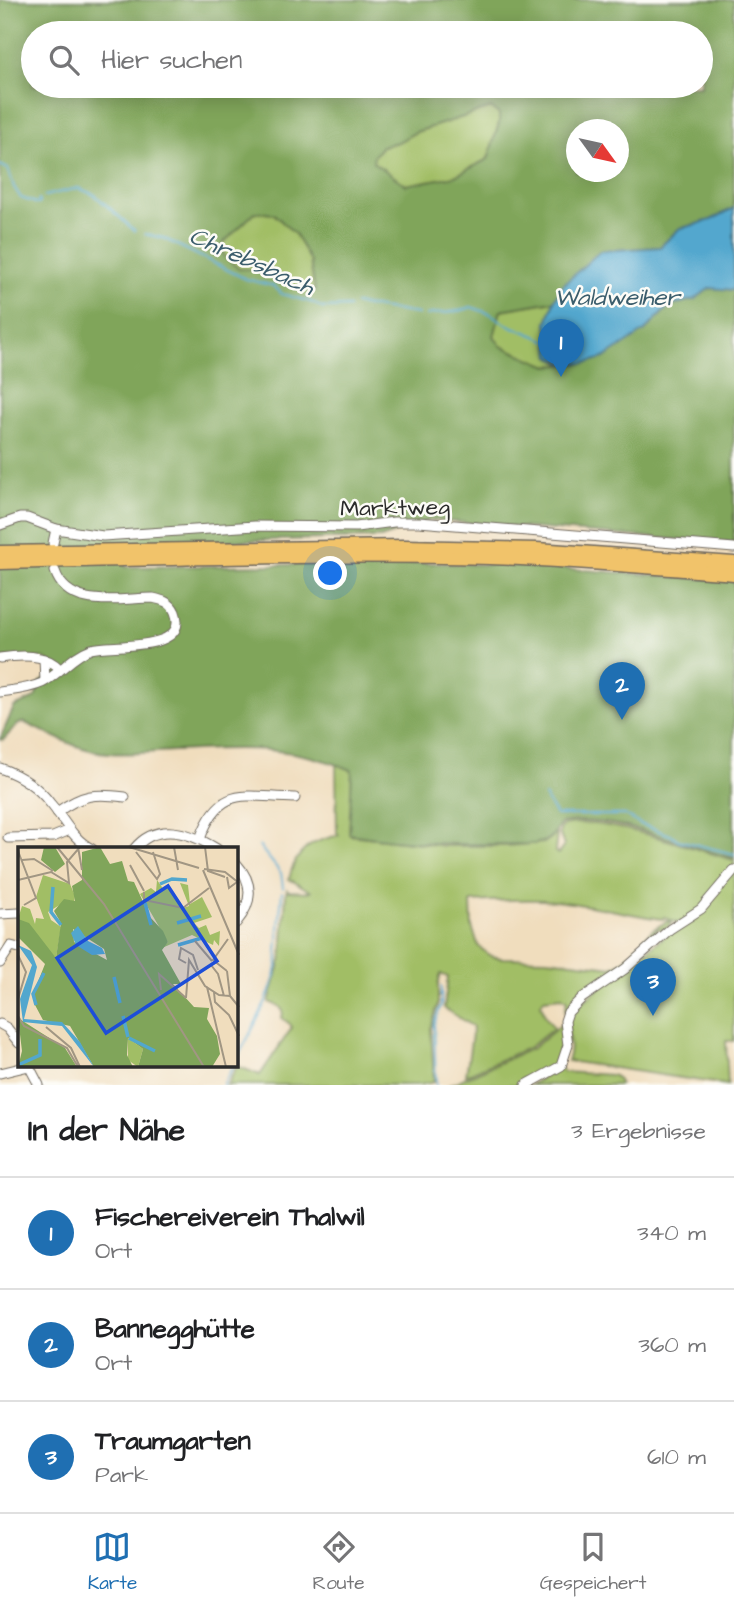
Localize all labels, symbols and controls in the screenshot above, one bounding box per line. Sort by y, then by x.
search box [21,21,713,98]
icon: search [45,41,83,79]
text: Hier suchen [101,42,242,78]
north arrow [566,119,629,182]
water label: Chrebsbach [184,219,320,305]
water label: Waldweiher [555,281,682,315]
pin: 1 [538,319,584,377]
street label: Marktweg [340,491,450,526]
your location [313,556,347,590]
pin: 2 [599,662,645,720]
inset map [18,847,238,1068]
pin: 3 [630,958,676,1016]
text: In der Nähe [28,1110,185,1152]
text: 3 Ergebnisse [571,1115,706,1147]
text: Fischereiverein Thalwil [95,1199,364,1235]
text: 1 [50,1217,52,1249]
text: 340 m [637,1217,706,1249]
text: Ort [95,1235,132,1267]
text: Bannegghütte [95,1311,255,1347]
text: 2 [44,1329,58,1361]
text: 360 m [638,1329,706,1361]
text: Ort [95,1347,132,1379]
text: Traumgarten [95,1423,251,1459]
text: 3 [45,1441,57,1473]
text: 610 m [647,1441,706,1473]
text: Park [95,1459,148,1491]
tab: Karte [88,1528,137,1597]
tab: Route [313,1528,364,1597]
tab: Gespeichert [540,1528,646,1597]

